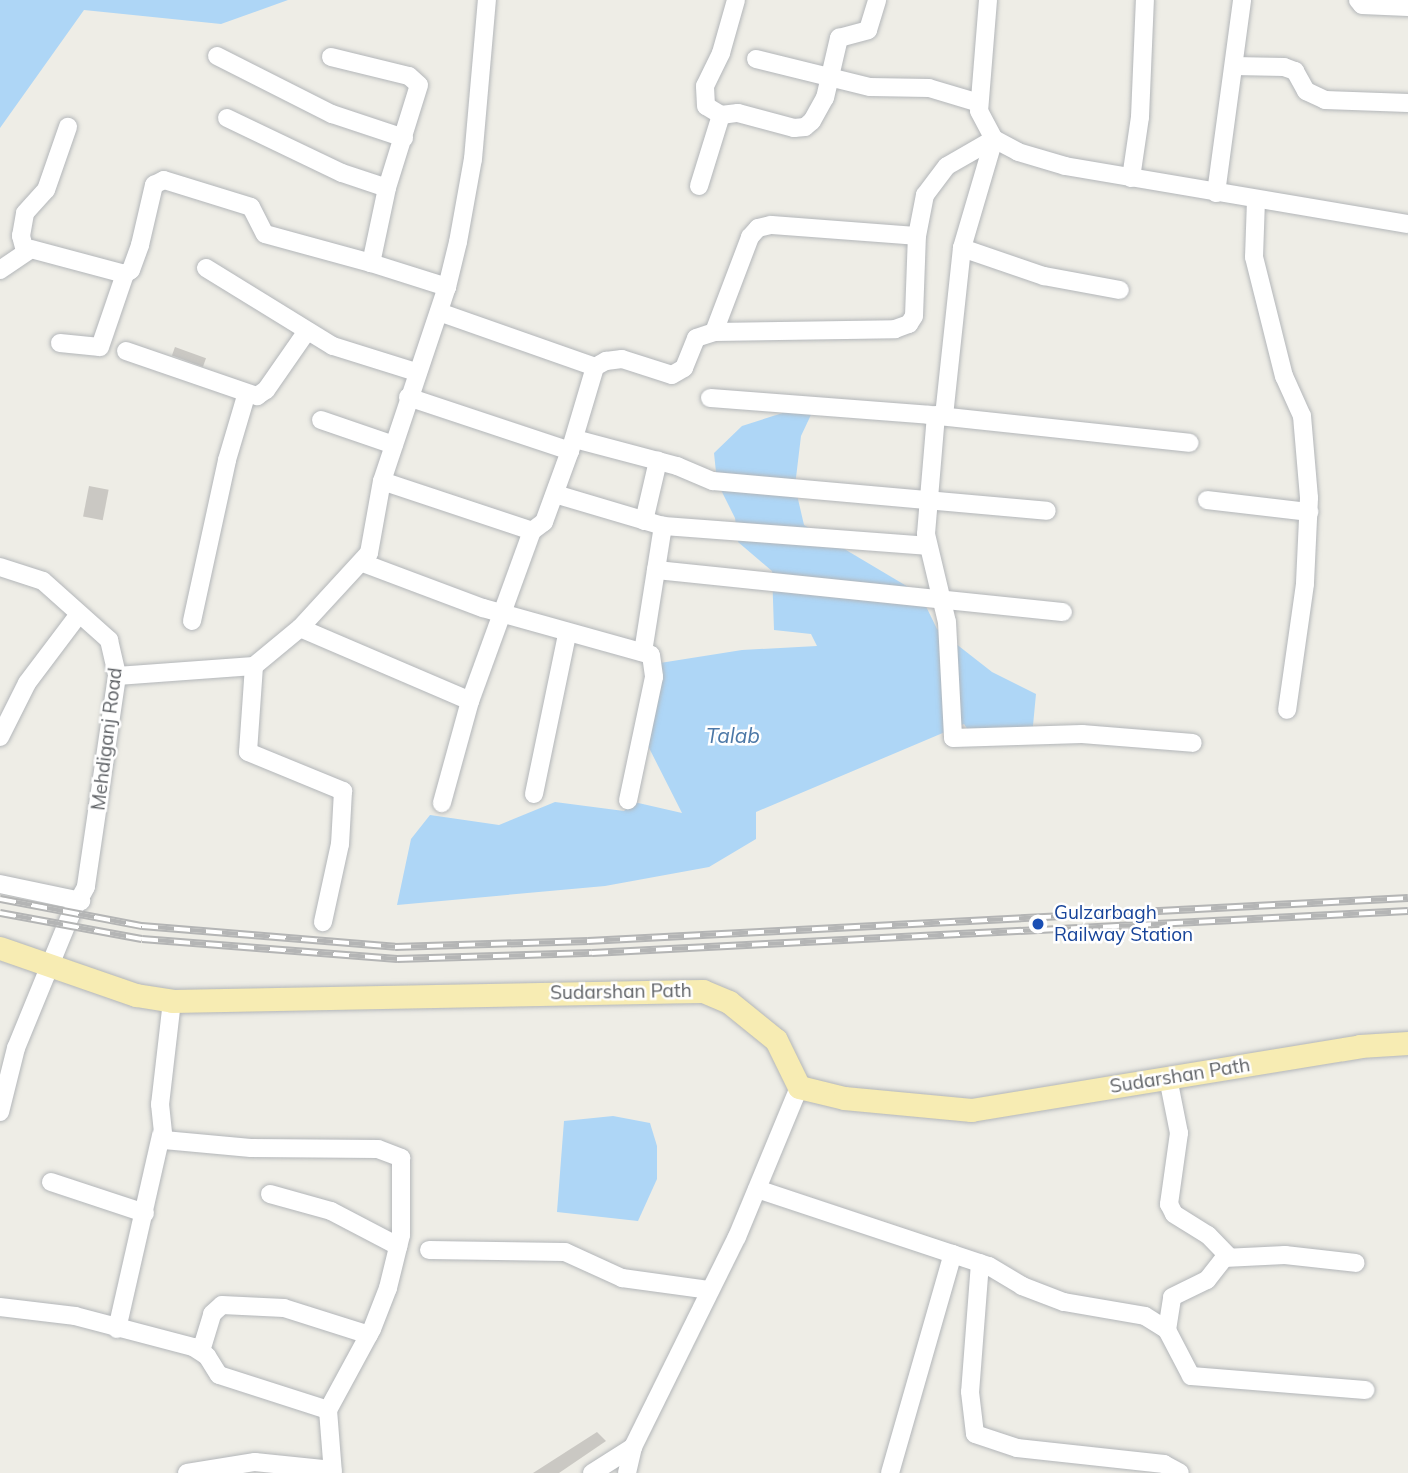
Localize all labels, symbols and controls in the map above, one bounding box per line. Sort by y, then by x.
street label: Mehdiganj Road [87,666,127,812]
water label: Talab [706,722,760,748]
place label: Gulzarbagh Railway Station [1054,902,1193,946]
marker: Gulzarbagh Railway Station [1028,914,1048,934]
street label: Sudarshan Path [550,979,692,1005]
street label: Sudarshan Path [1108,1054,1252,1098]

